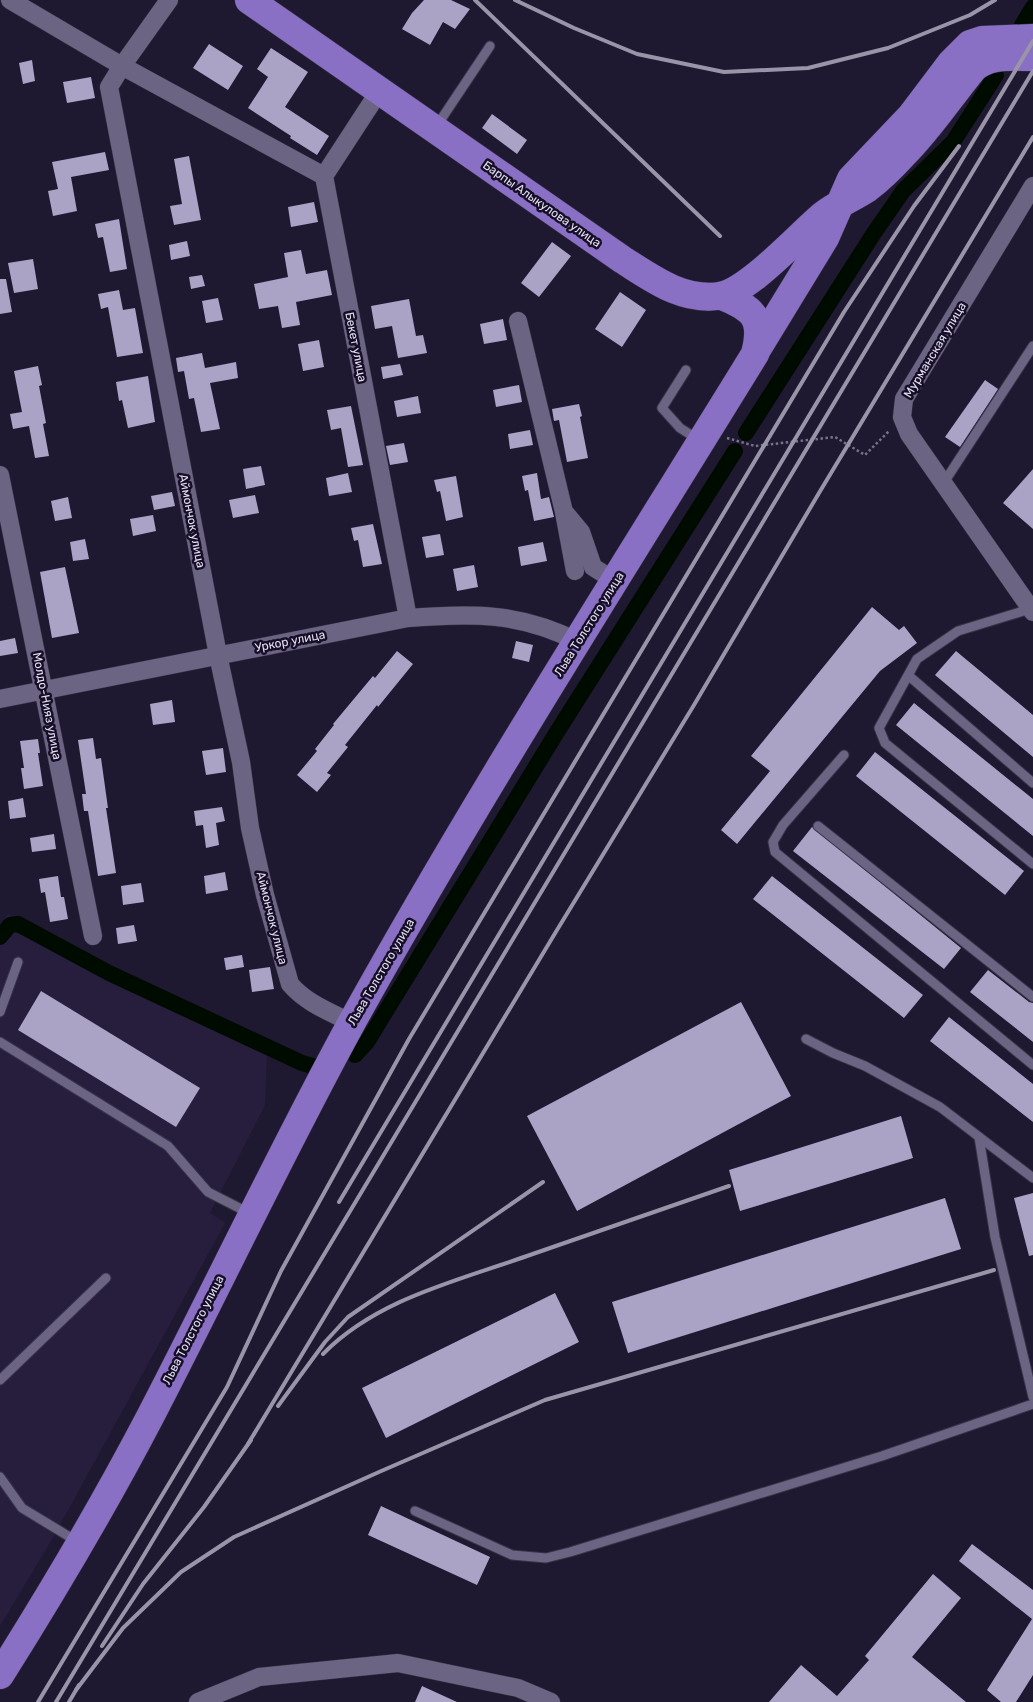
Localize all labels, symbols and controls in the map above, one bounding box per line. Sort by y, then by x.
street label: Барпы Алыкулова улица [480,158,604,250]
street label: Мурманская улица [901,300,969,400]
street label: Бекет улица [342,311,370,383]
street label: Аймончок улица [176,473,208,569]
street label: Льва Толстого улица [551,569,627,679]
street label: Уркор улица [254,627,326,655]
street label: Молдо-Нияз улица [30,651,64,761]
street label: Аймончок улица [254,870,290,966]
street label: Льва Толстого улица [345,916,417,1028]
street label: Льва Толстого улица [159,1273,227,1387]

